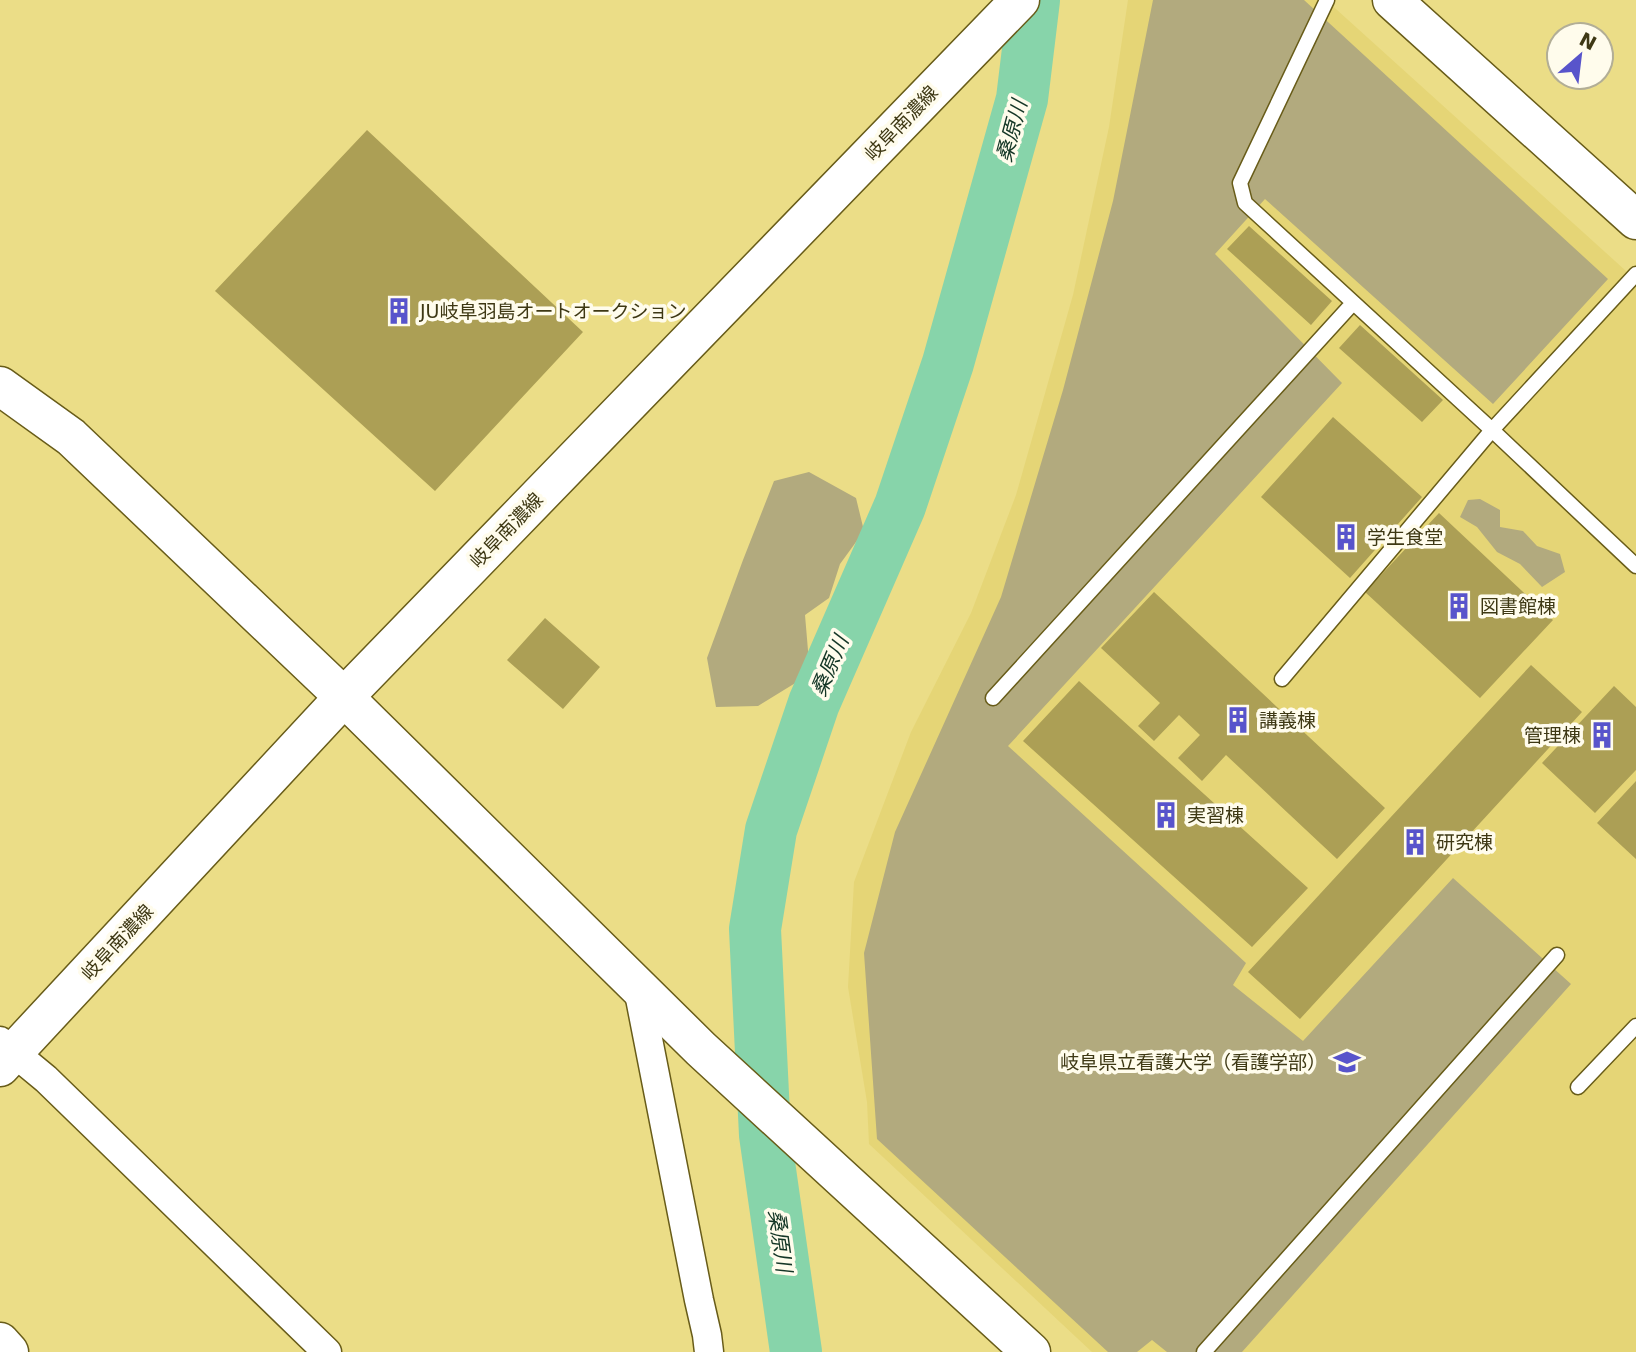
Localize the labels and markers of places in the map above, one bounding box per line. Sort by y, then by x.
building icon: JU岐阜羽島オートオークション [384,296,414,326]
place label: JU岐阜羽島オートオークション [419,300,687,322]
building icon: 学生食堂 [1331,522,1361,552]
place label: 学生食堂 [1367,526,1443,548]
building icon: 図書館棟 [1444,591,1474,621]
place label: 図書館棟 [1480,595,1556,617]
building icon: 講義棟 [1223,705,1253,735]
place label: 講義棟 [1259,709,1316,731]
building icon: 管理棟 [1587,720,1617,750]
place label: 管理棟 [1524,724,1581,746]
building icon: 実習棟 [1151,800,1181,830]
place label: 実習棟 [1187,804,1244,826]
building icon: 研究棟 [1400,827,1430,857]
place label: 研究棟 [1436,831,1493,853]
school or university icon: 岐阜県立看護大学（看護学部） [1332,1047,1362,1077]
place label: 岐阜県立看護大学（看護学部） [1060,1051,1326,1073]

